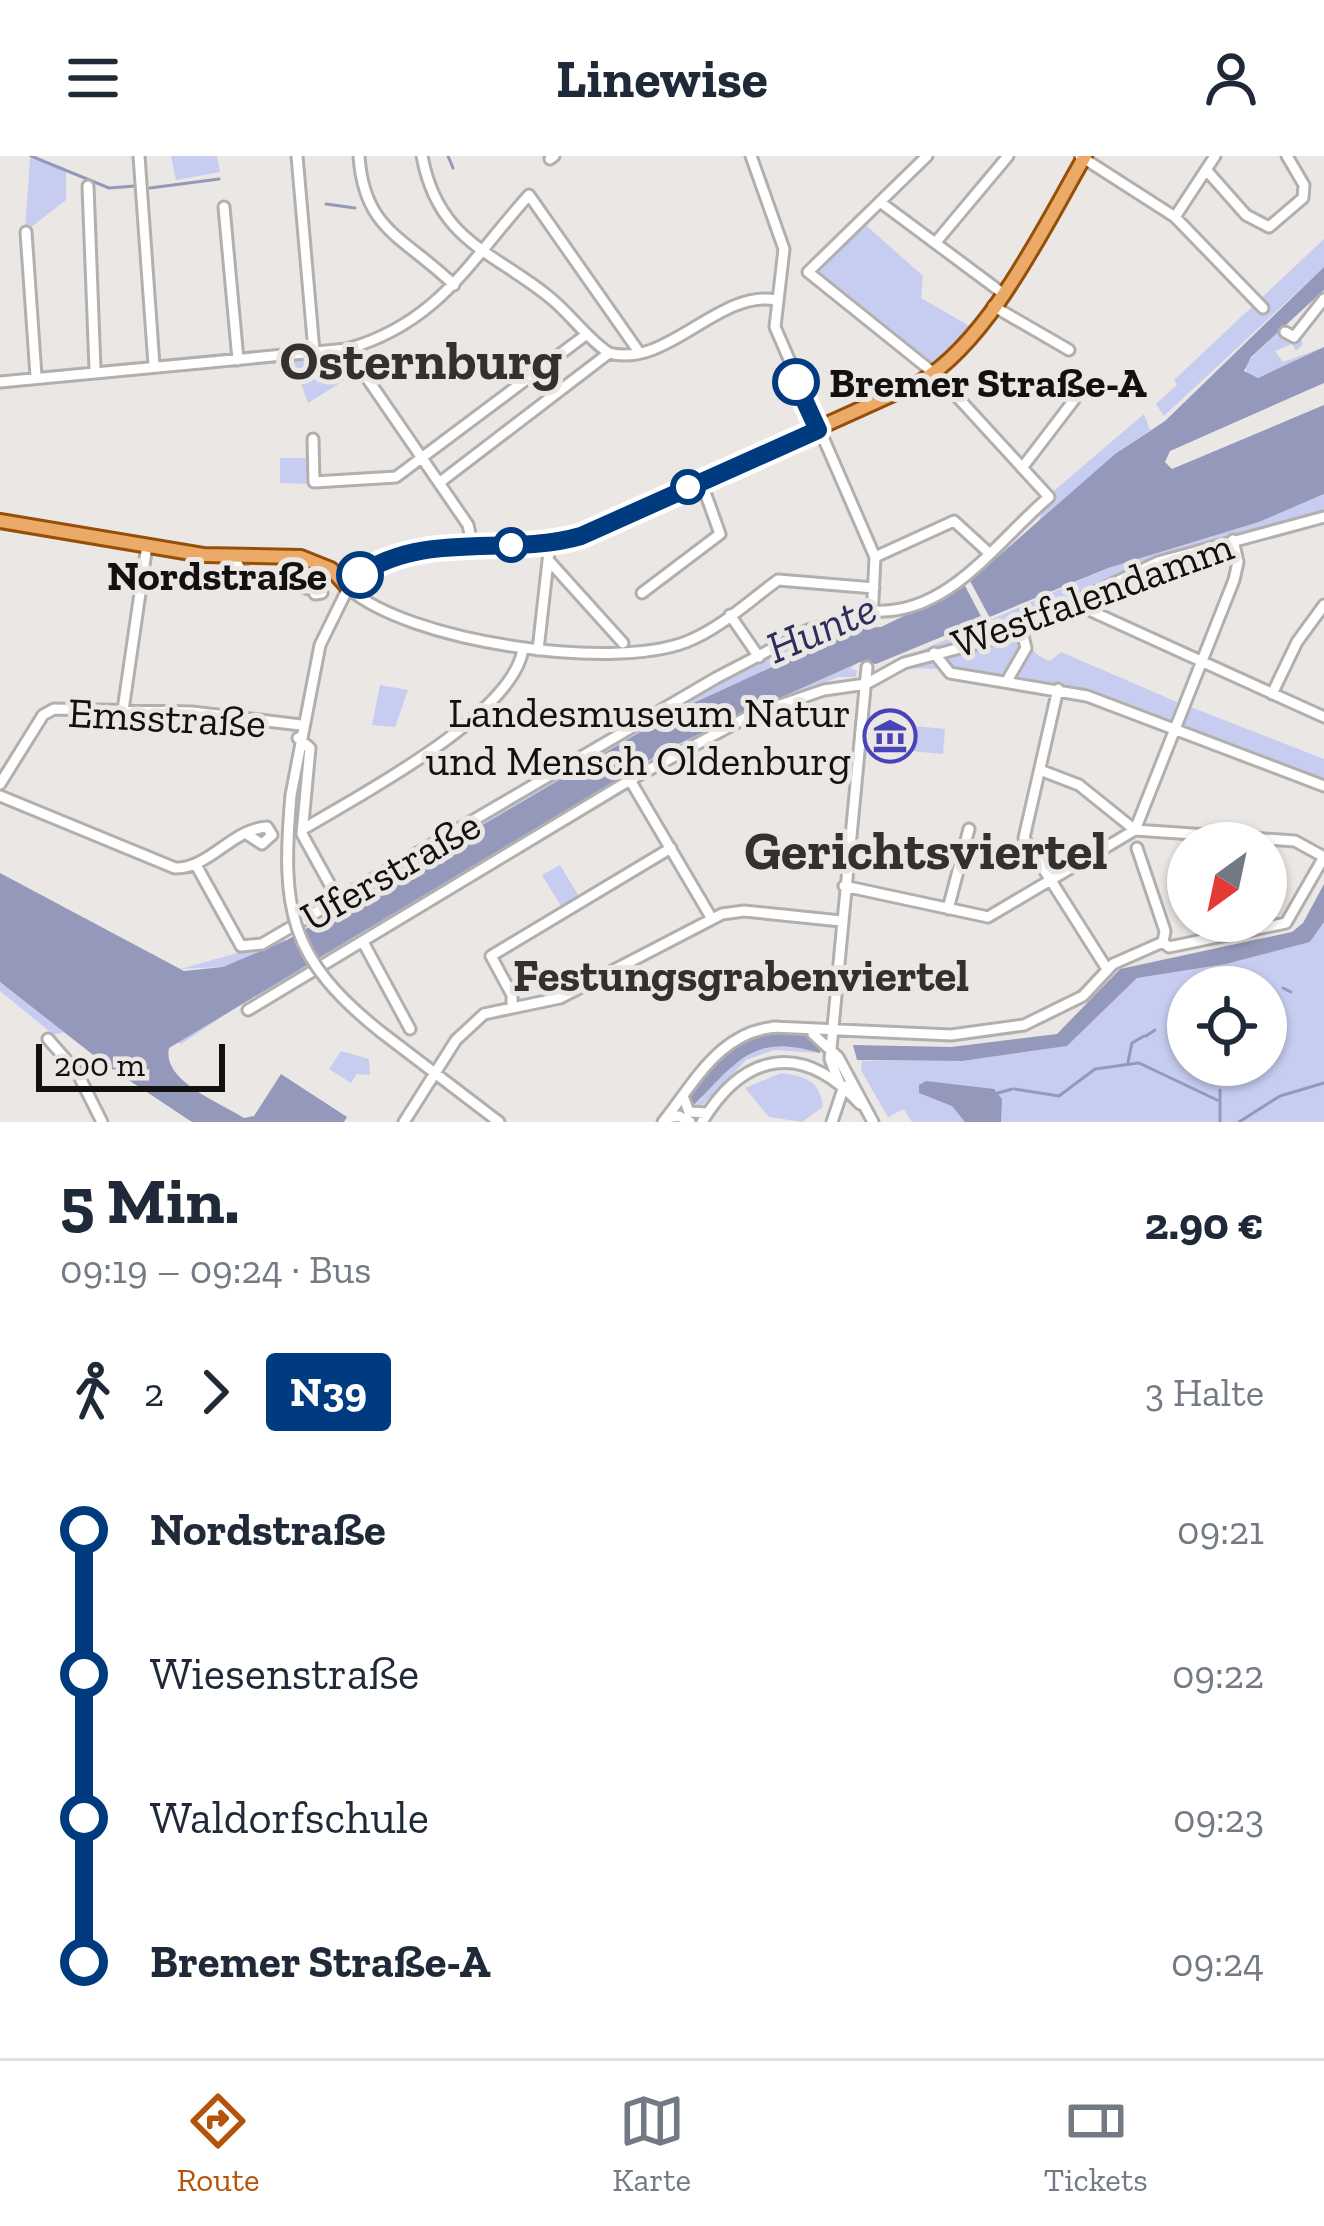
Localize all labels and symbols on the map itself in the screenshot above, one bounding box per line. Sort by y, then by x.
district label: Osternburg [280,328,562,393]
place label: Bremer Straße-A [829,357,1147,408]
marker: Bremer Straße-A [774,360,818,404]
unlabelled marker [672,471,704,503]
street label: Westfalendamm [945,520,1240,669]
unlabelled marker [495,529,527,561]
place label: Nordstraße [107,550,327,601]
marker: Nordstraße [338,553,382,597]
water label: Hunte [758,581,885,675]
street label: Emsstraße [67,687,267,748]
place label: Landesmuseum Natur und Mensch Oldenburg [426,687,851,786]
museum icon: Landesmuseum Natur und Mensch Oldenburg [862,708,918,764]
street label: Uferstraße [291,799,489,942]
district label: Gerichtsviertel [744,818,1108,883]
north arrow [1167,822,1287,942]
district label: Festungsgrabenviertel [513,949,969,1003]
scale bar [36,1038,225,1091]

